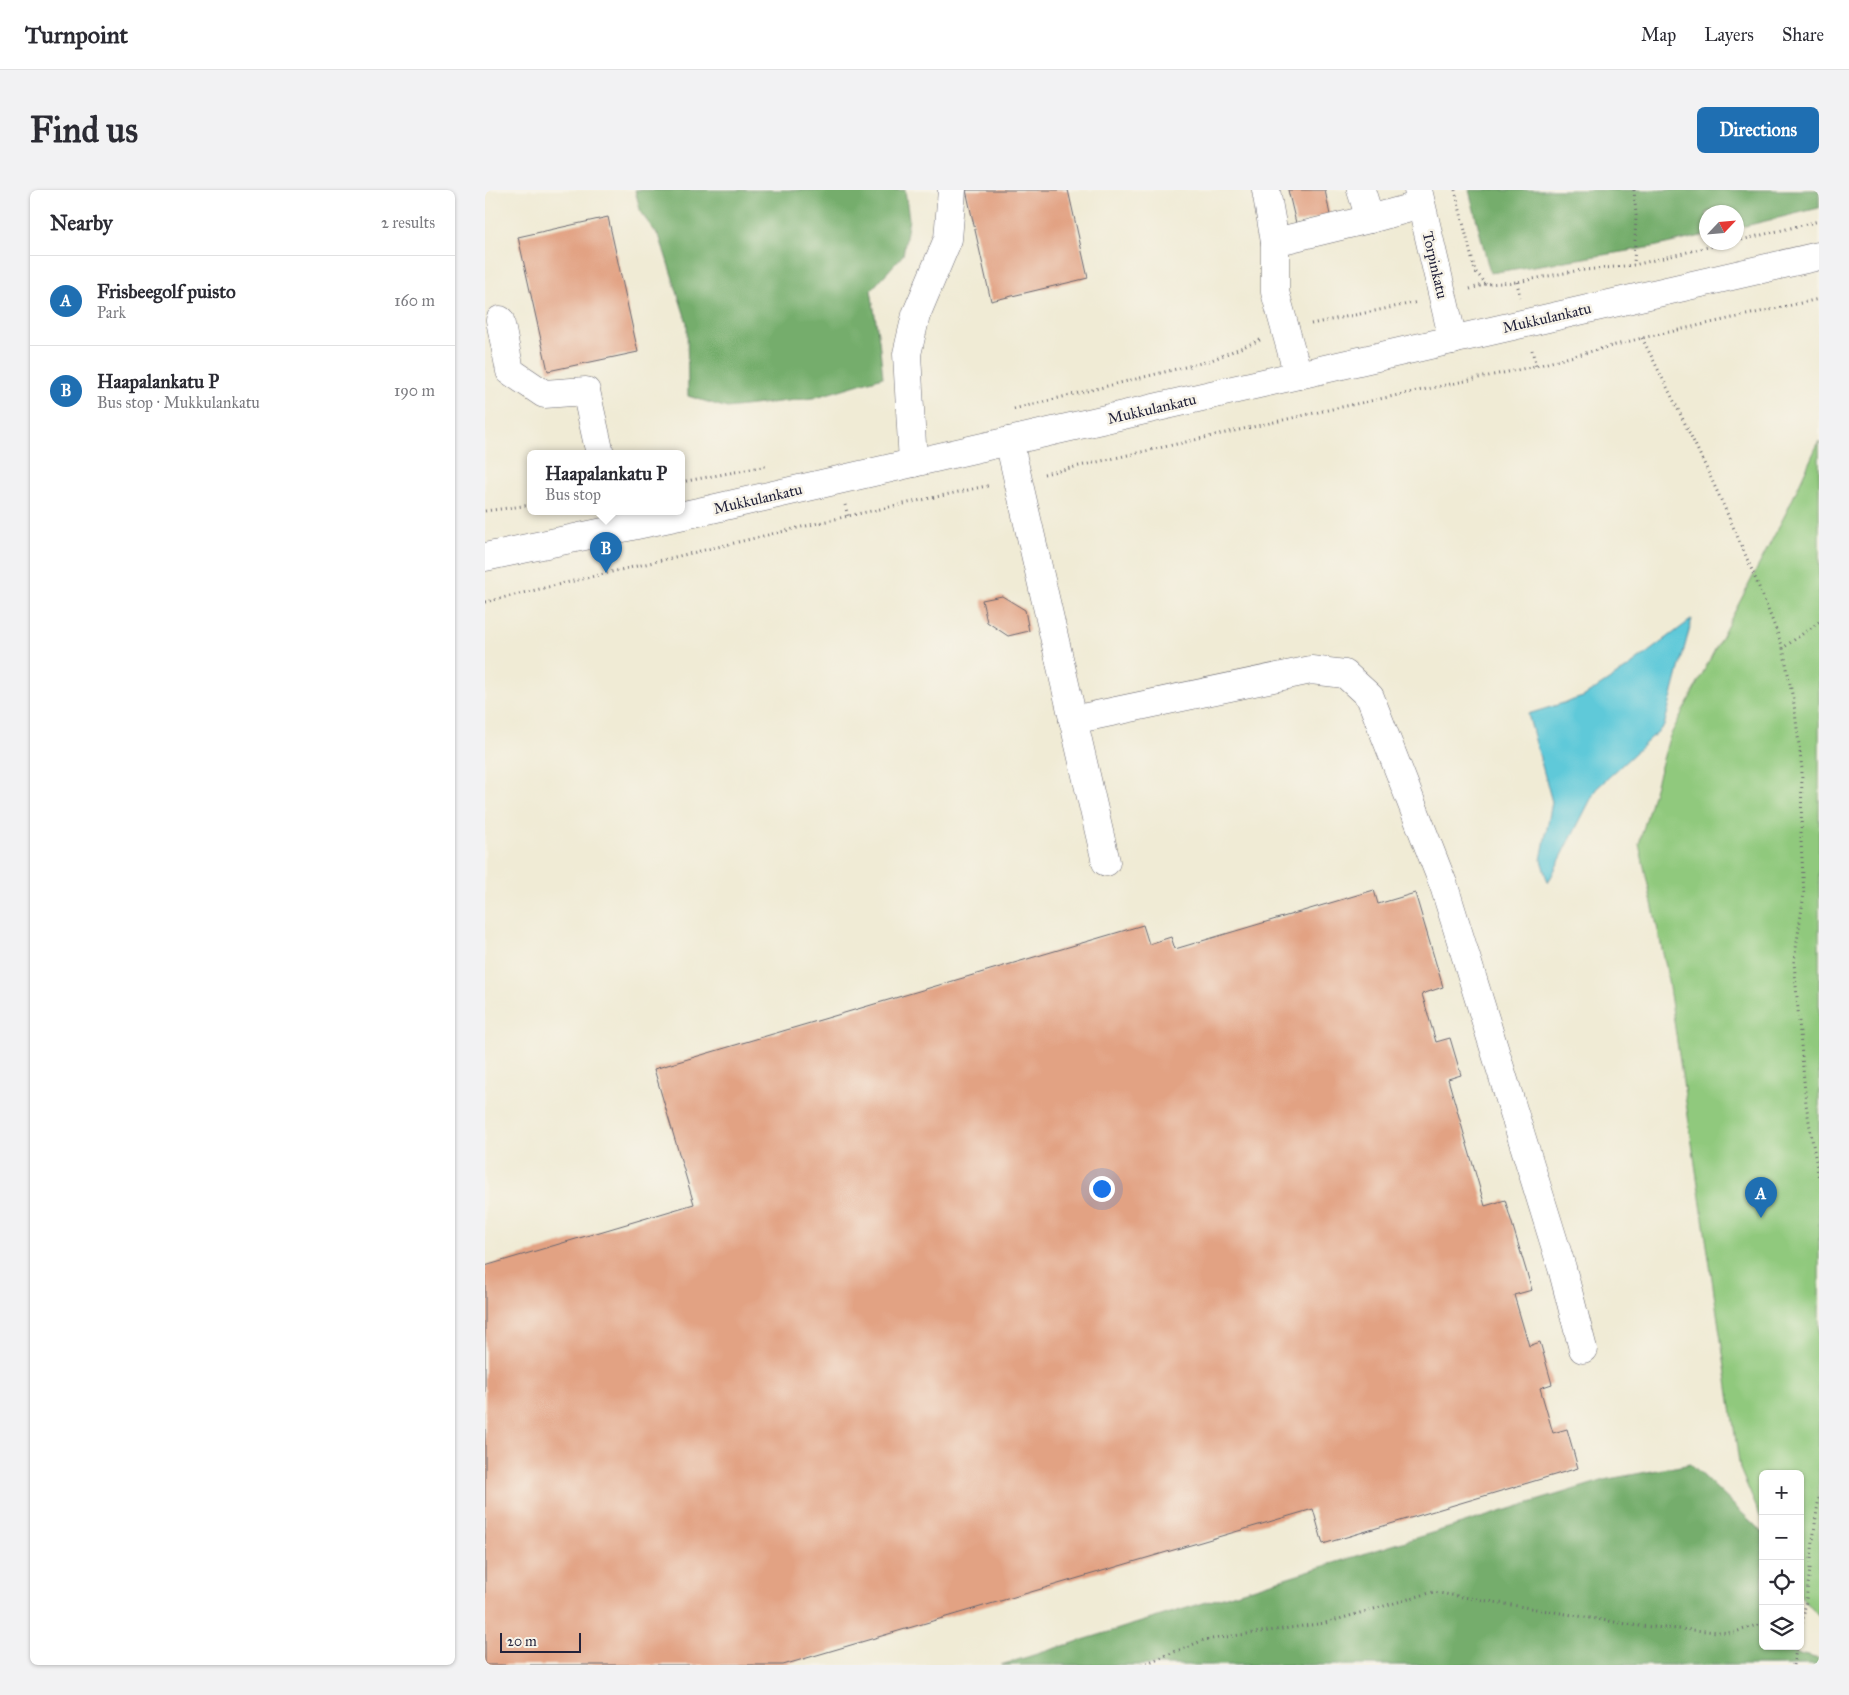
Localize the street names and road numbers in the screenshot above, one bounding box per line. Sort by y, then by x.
street label: Torpinkatu [1419,230,1451,300]
street label: Mukkulankatu [1501,299,1593,337]
street label: Mukkulankatu [1106,390,1198,428]
street label: Mukkulankatu [712,480,804,518]

